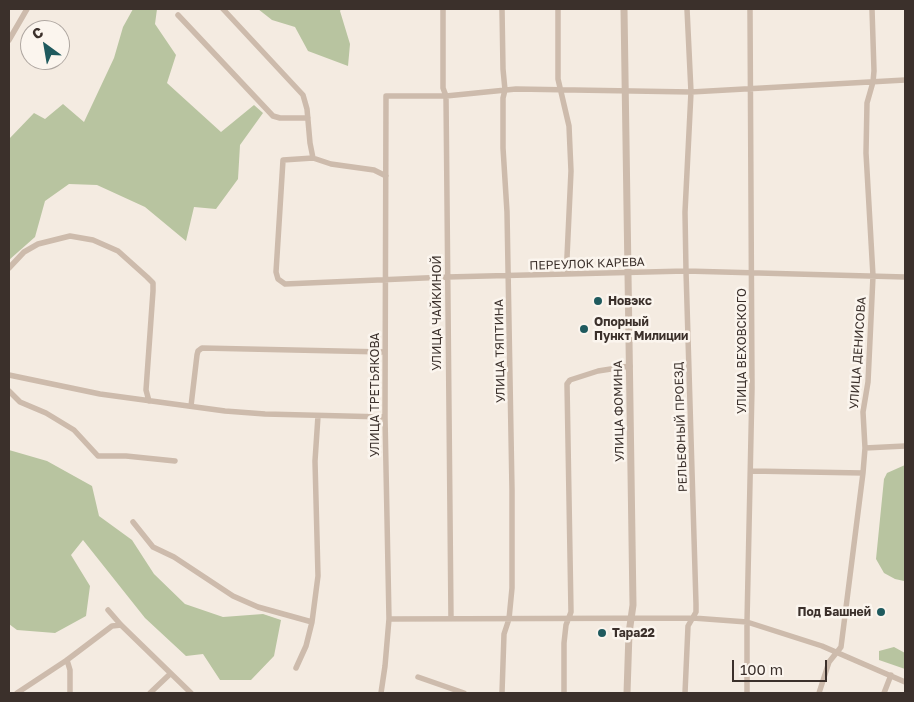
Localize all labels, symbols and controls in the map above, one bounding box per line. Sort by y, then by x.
north arrow [20,20,70,70]
text: С [29,23,46,43]
street label: УЛИЦА ЧАЙКИНОЙ [430,255,444,371]
street label: ПЕРЕУЛОК КАРЕВА [529,255,645,273]
street label: УЛИЦА ВЕХОВСКОГО [735,288,749,414]
place label: Новэкс [608,294,652,308]
marker: Новэкс [592,295,604,307]
street label: УЛИЦА ДЕНИСОВА [847,296,869,410]
street label: УЛИЦА ТЯПТИНА [492,299,508,403]
place label: Опорный Пункт Милиции [594,315,688,343]
marker: Опорный Пункт Милиции [578,323,590,335]
street label: УЛИЦА ТРЕТЬЯКОВА [368,333,382,457]
street label: УЛИЦА ФОМИНА [611,360,627,462]
street label: РЕЛЬЕФНЫЙ ПРОЕЗД [672,362,690,492]
place label: Под Башней [797,605,871,619]
marker: Под Башней [875,606,887,618]
place label: Тара22 [612,626,655,640]
marker: Тара22 [596,627,608,639]
scale bar [734,650,829,682]
text: 100 m [740,660,783,678]

